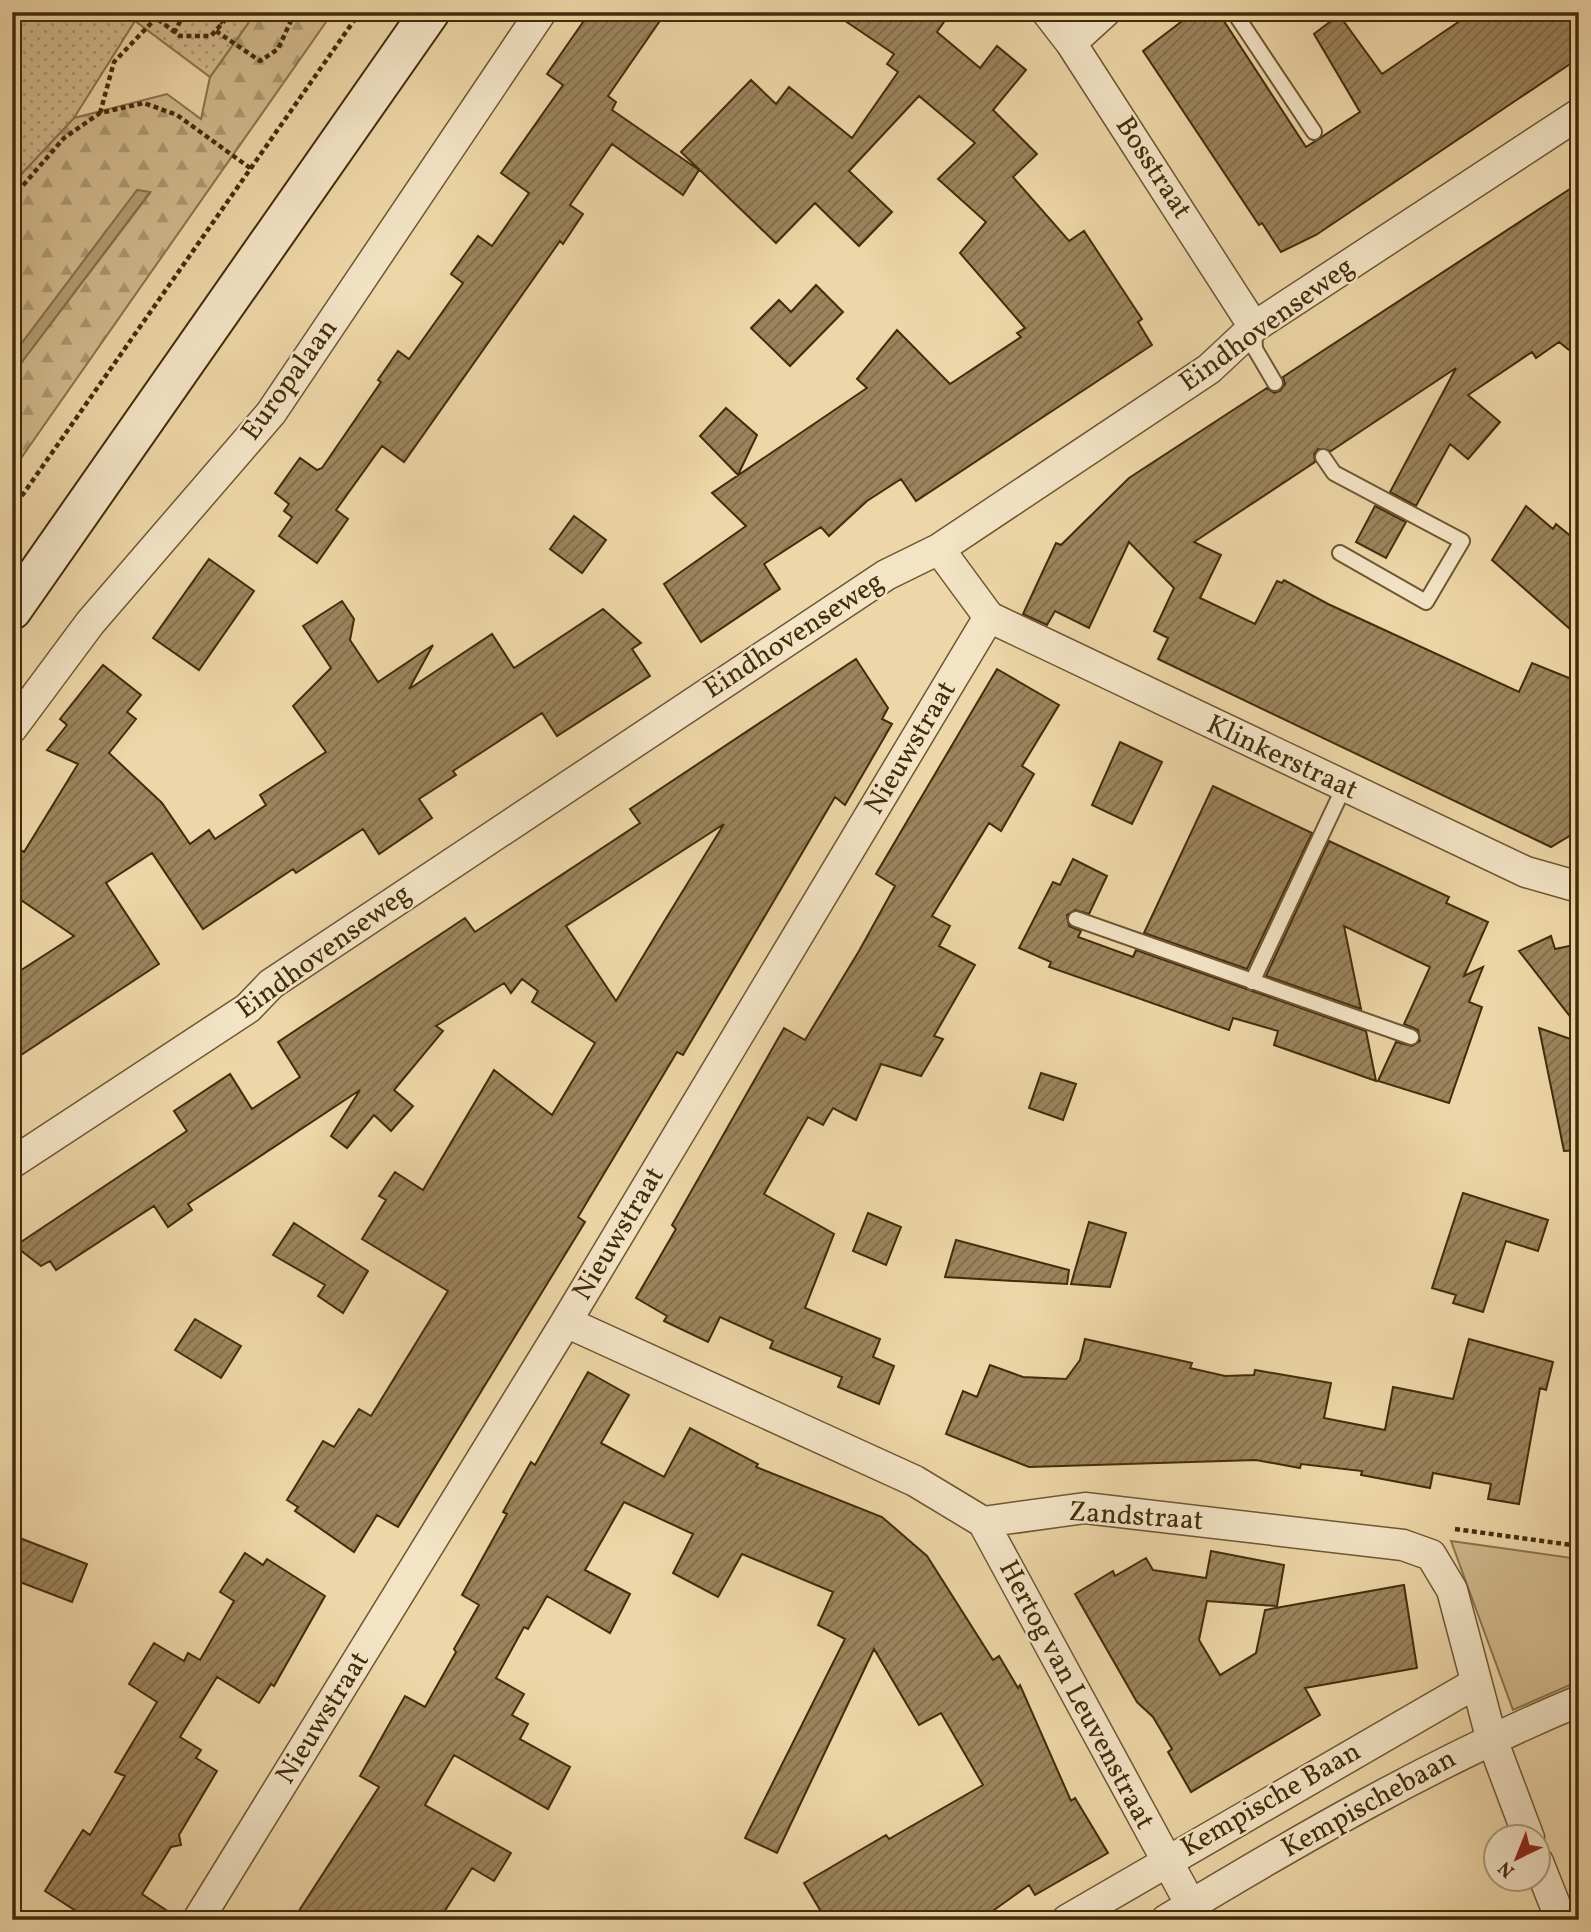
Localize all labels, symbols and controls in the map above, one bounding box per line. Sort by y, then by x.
street label: Bosstraat [1105,109,1201,227]
street label: Eindhovenseweg [1172,248,1362,402]
street label: Europalaan [232,311,348,449]
street label: Eindhovenseweg [696,563,892,709]
street label: Nieuwstraat [856,674,966,822]
street label: Klinkerstraat [1200,706,1364,810]
street label: Eindhovenseweg [229,875,419,1029]
street label: Nieuwstraat [564,1160,674,1308]
street label: Zandstraat [1067,1493,1205,1541]
street label: Hertog van Leuvenstraat [988,1553,1164,1837]
street label: Nieuwstraat [267,1644,379,1792]
street label: Kempische Baan [1174,1733,1368,1867]
street label: Kempischebaan [1275,1740,1463,1868]
north arrow [1482,1824,1552,1894]
text: N [1493,1855,1521,1883]

